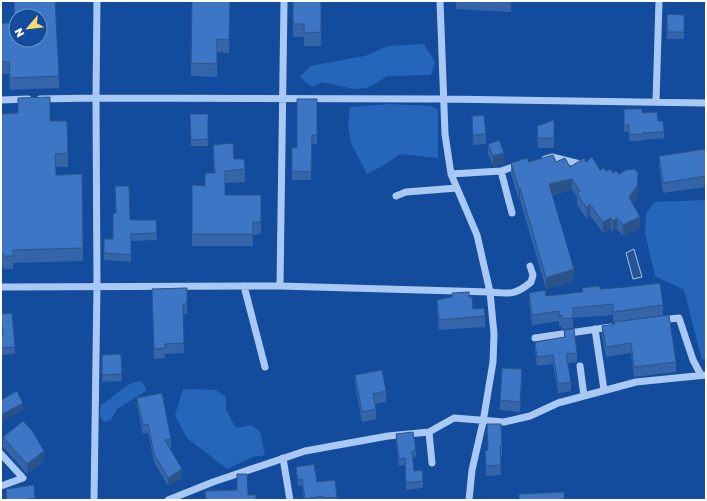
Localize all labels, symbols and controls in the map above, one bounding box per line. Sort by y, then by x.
north arrow [8,8,48,48]
text: N [11,26,26,40]

